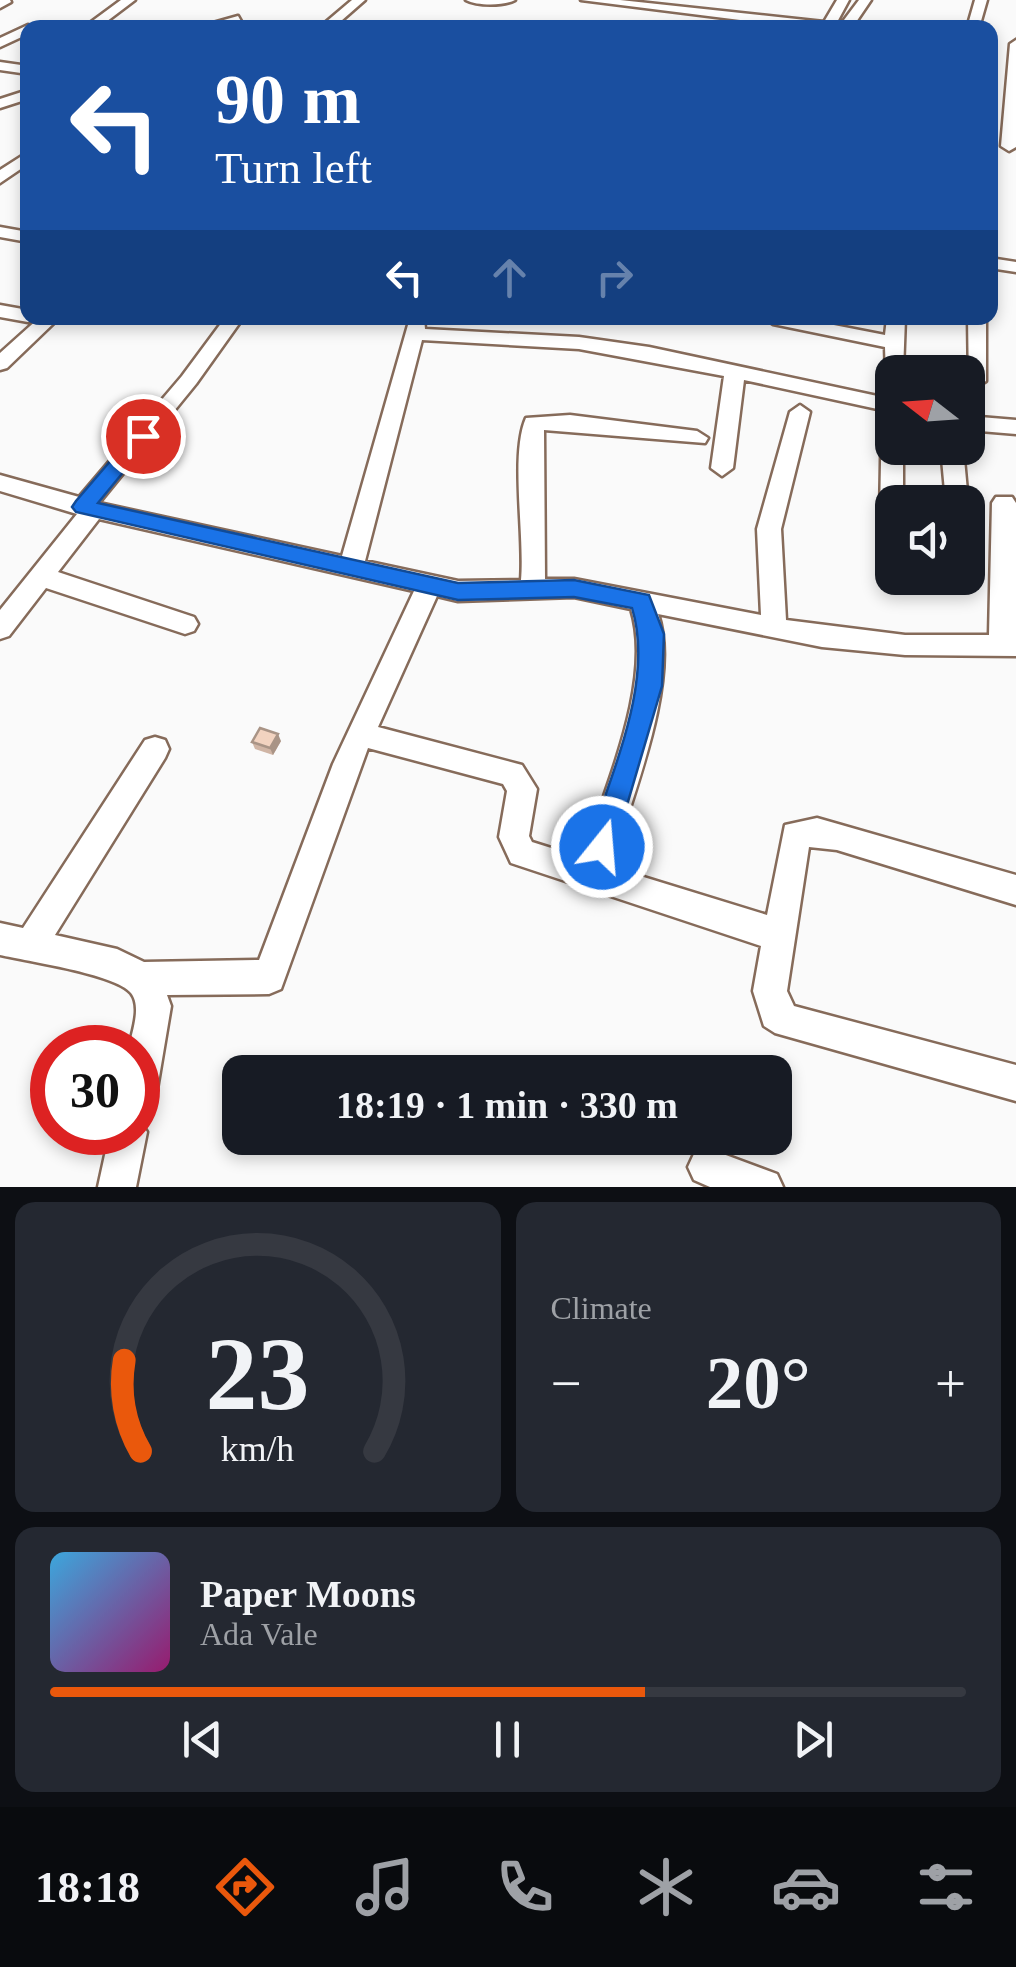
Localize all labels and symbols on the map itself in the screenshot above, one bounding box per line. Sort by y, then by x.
north arrow [875,355,985,465]
pin [101,394,186,479]
position arrow [550,795,654,899]
speed limit sign: 30 [30,1025,160,1155]

